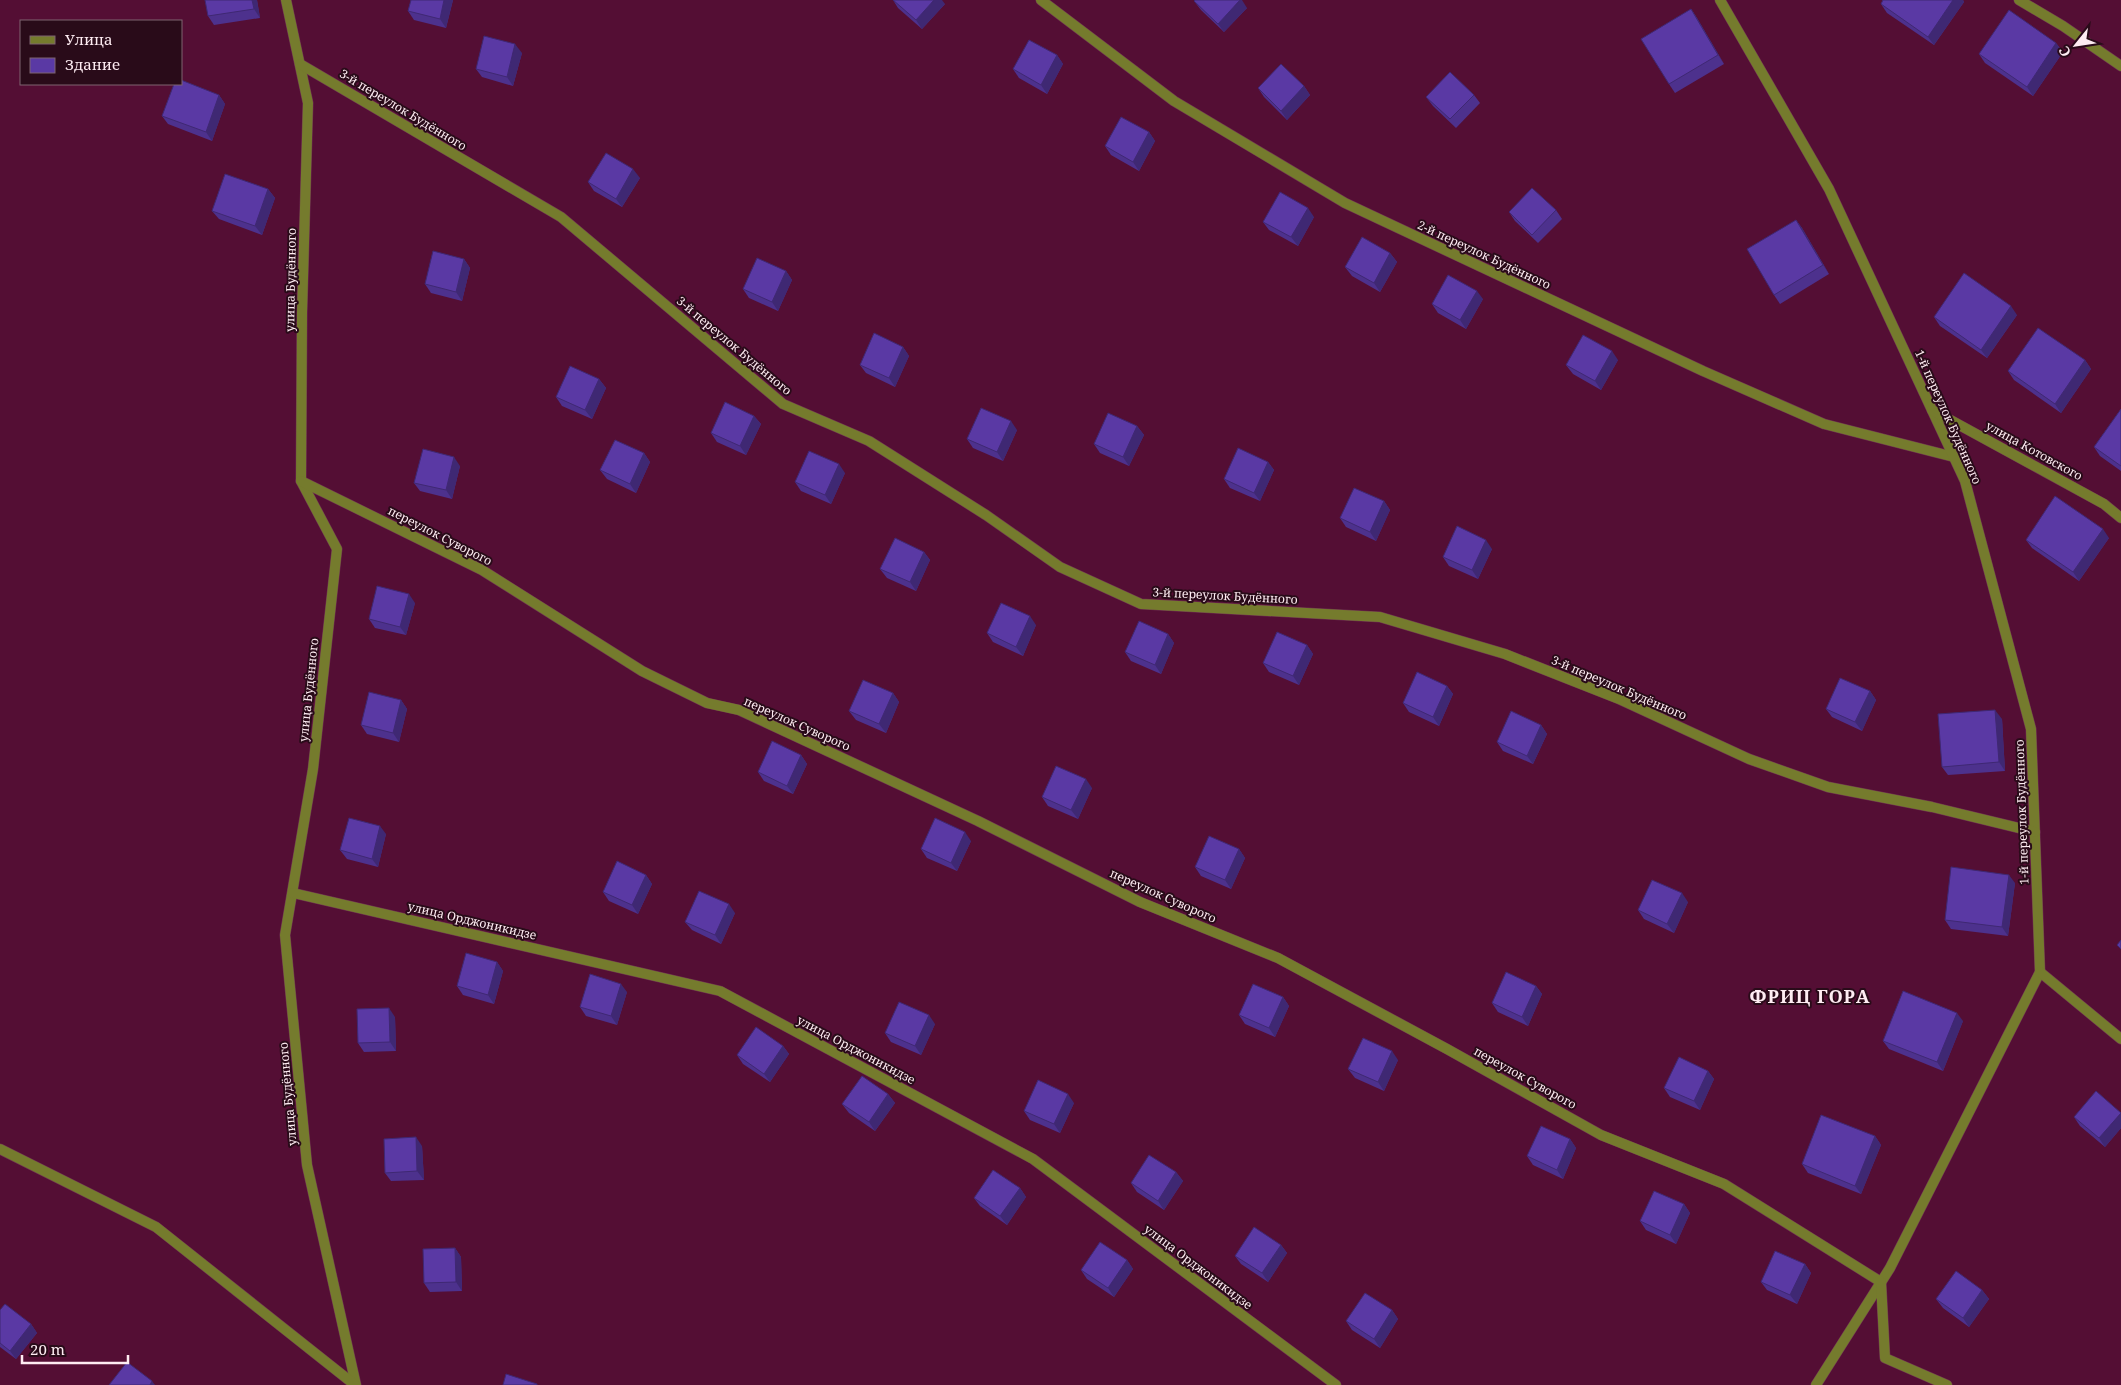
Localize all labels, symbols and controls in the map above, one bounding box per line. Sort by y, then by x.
legend [20,20,182,85]
north arrow [2051,20,2101,70]
text: Улица [65,29,113,49]
text: С [2054,43,2075,60]
text: Здание [65,54,120,74]
street label: 3-й переулок Будённого [337,65,470,154]
street label: 2-й переулок Будённого [1415,216,1554,293]
street label: улица Будённого [281,228,300,332]
street label: 3-й переулок Будённого [673,292,795,399]
street label: 1-й переулок Будённого [1911,347,1986,487]
street label: улица Котовского [1983,417,2086,484]
street label: переулок Суворого [385,502,495,569]
street label: 3-й переулок Будённого [1152,583,1298,608]
street label: улица Будённого [295,637,322,743]
street label: 3-й переулок Будённого [1549,651,1689,724]
street label: переулок Суворого [741,692,853,755]
street label: 1-й переулок Будённого [2010,739,2033,885]
street label: переулок Суворого [1107,864,1219,927]
street label: улица Орджоникидзе [406,897,538,944]
district label: ФРИЦ ГОРА [1749,984,1871,1008]
street label: улица Орджоникидзе [794,1011,918,1088]
street label: улица Будённого [274,1041,301,1147]
street label: переулок Суворого [1471,1042,1580,1113]
street label: улица Орджоникидзе [1141,1220,1256,1313]
scale bar [22,1332,129,1364]
text: 20 m [30,1339,65,1359]

